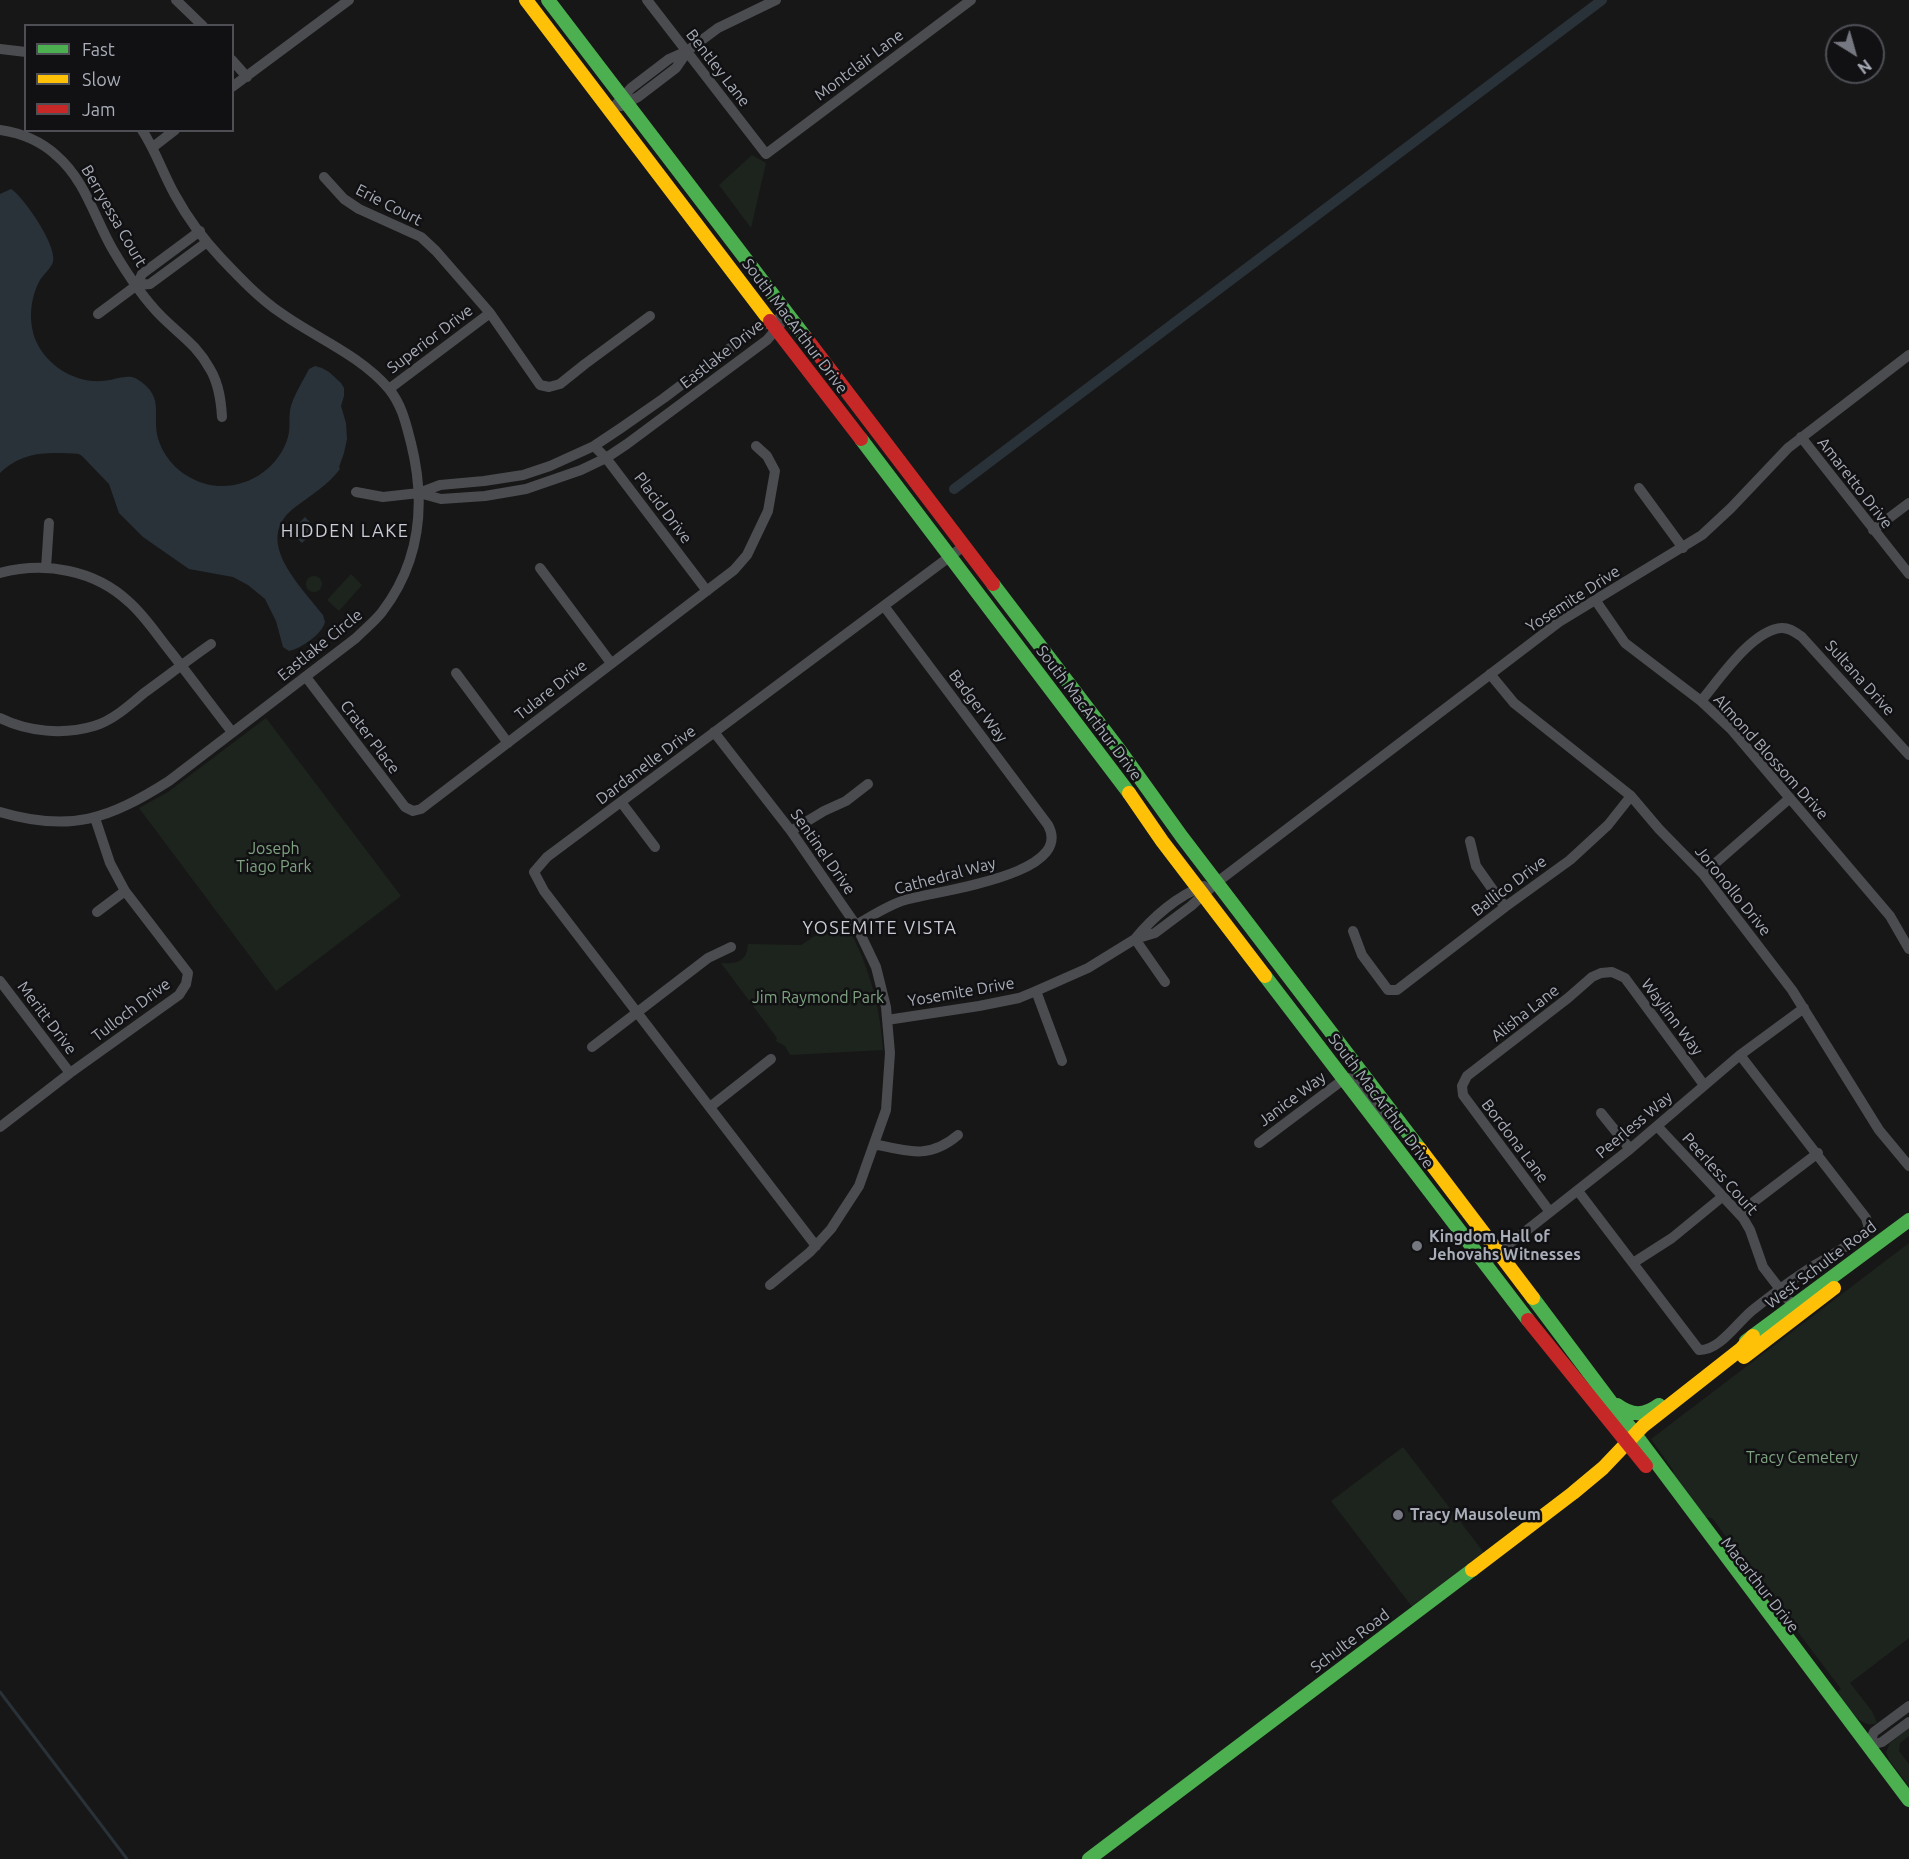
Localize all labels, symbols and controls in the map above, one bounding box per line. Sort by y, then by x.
legend [24,24,234,132]
north arrow [1825,24,1885,84]
street label: Bentley Lane [682,25,754,111]
street label: Montclair Lane [811,25,907,105]
text: Fast [82,39,115,59]
text: N [1854,56,1875,78]
text: Slow [82,69,121,89]
text: Jam [82,99,116,119]
street label: Berryessa Court [77,162,151,270]
street label: Erie Court [353,180,425,230]
street label: South MacArthur Drive [738,255,852,397]
street label: Superior Drive [383,300,477,378]
street label: Eastlake Drive [676,315,768,393]
street label: Amaretto Drive [1813,433,1897,533]
street label: Placid Drive [630,469,696,547]
district label: HIDDEN LAKE [281,520,409,542]
street label: Yosemite Drive [1522,562,1624,636]
street label: Eastlake Circle [274,605,366,685]
street label: Sultana Drive [1821,636,1899,720]
street label: South MacArthur Drive [1032,642,1146,784]
street label: Tulare Drive [511,656,591,724]
street label: Badger Way [944,666,1012,746]
street label: Almond Blossom Drive [1710,690,1832,824]
street label: Crater Place [336,696,404,778]
street label: Dardanelle Drive [592,721,700,809]
street label: Sentinel Drive [786,805,860,899]
park label: Joseph Tiago Park [236,839,312,877]
street label: Joronollo Drive [1691,842,1775,940]
street label: Ballico Drive [1468,852,1550,920]
street label: Cathedral Way [892,853,998,899]
district label: YOSEMITE VISTA [803,917,957,939]
street label: Yosemite Drive [906,973,1016,1011]
street label: Tulloch Drive [88,974,174,1046]
street label: Waylinn Way [1637,975,1707,1059]
street label: Meritt Drive [13,978,81,1058]
street label: Alisha Lane [1487,981,1563,1045]
park label: Jim Raymond Park [752,988,884,1008]
street label: South MacArthur Drive [1324,1030,1438,1172]
street label: Janice Way [1255,1067,1329,1131]
street label: Peerless Way [1592,1087,1676,1163]
street label: Bordona Lane [1477,1095,1553,1187]
street label: Peerless Court [1678,1129,1762,1219]
street label: West Schulte Road [1762,1217,1880,1313]
place label: Kingdom Hall of Jehovahs Witnesses [1429,1227,1581,1265]
marker: Kingdom Hall of Jehovahs Witnesses [1410,1239,1424,1253]
park label: Tracy Cemetery [1746,1448,1858,1468]
place label: Tracy Mausoleum [1410,1505,1541,1525]
marker: Tracy Mausoleum [1391,1508,1405,1522]
street label: Macarthur Drive [1717,1533,1803,1637]
street label: Schulte Road [1307,1605,1393,1677]

